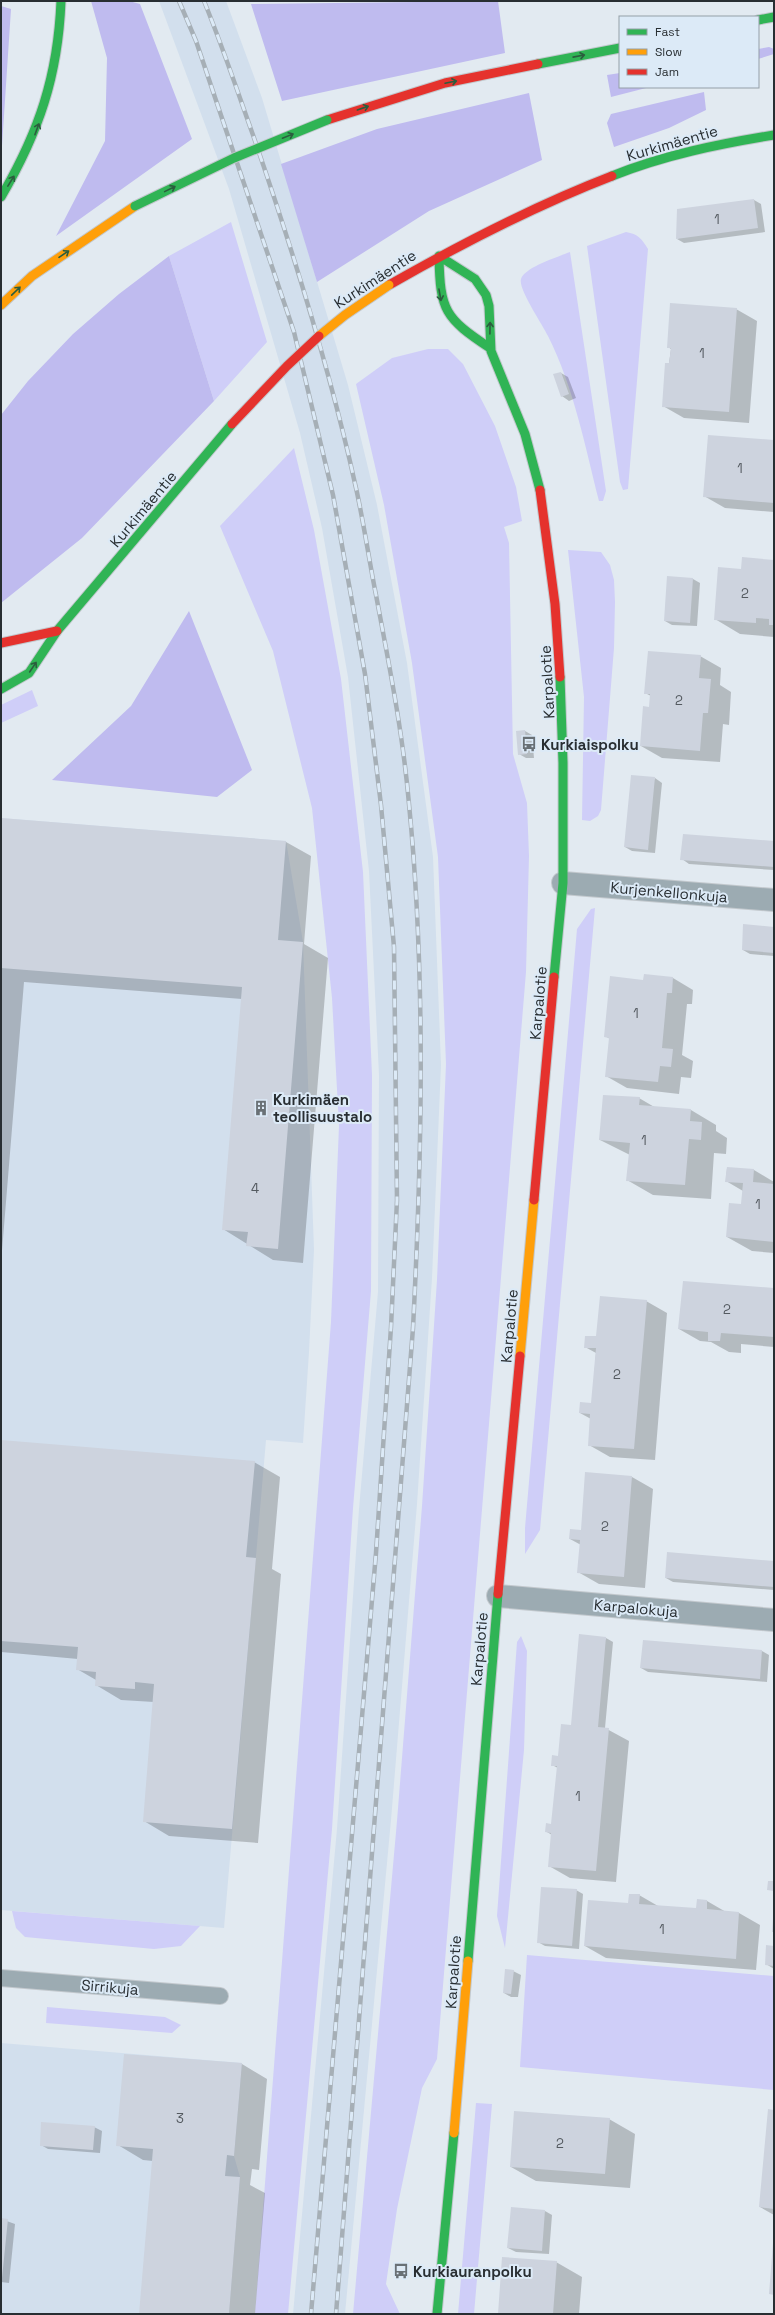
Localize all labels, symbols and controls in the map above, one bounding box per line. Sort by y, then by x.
legend [619,16,759,88]
text: Fast [655,24,680,40]
text: Slow [655,44,682,60]
one-way arrow [572,52,585,60]
text: Jam [655,64,679,80]
one-way arrow [444,78,457,86]
one-way arrow [357,103,369,111]
street label: Kurkimäentie [624,121,720,165]
one-way arrow [33,123,41,135]
one-way arrow [282,131,294,139]
one-way arrow [8,175,16,187]
one-way arrow [164,185,176,192]
house number: 1 [714,211,720,228]
street label: Kurkimäentie [330,245,420,313]
one-way arrow [58,250,69,258]
one-way arrow [11,286,21,296]
one-way arrow [437,288,445,301]
one-way arrow [486,322,494,335]
house number: 1 [699,345,705,362]
house number: 1 [737,460,743,477]
street label: Kurkimäentie [105,467,181,551]
house number: 2 [741,585,749,602]
street label: Karpalotie [536,645,558,719]
one-way arrow [29,661,37,672]
house number: 2 [675,692,683,709]
bus stop icon: Kurkiaispolku [520,735,538,753]
place label: Kurkiaispolku [541,735,639,754]
street label: Kurjenkellonkuja [610,877,729,907]
street label: Karpalotie [525,965,551,1041]
house number: 1 [633,1005,639,1022]
place label: Kurkimäen teollisuustalo [273,1090,372,1126]
building icon: Kurkimäen teollisuustalo [252,1099,270,1117]
house number: 1 [641,1132,647,1149]
house number: 4 [251,1180,259,1197]
house number: 1 [755,1196,761,1213]
street label: Karpalotie [496,1288,522,1364]
house number: 2 [723,1301,731,1318]
house number: 2 [613,1366,621,1383]
house number: 2 [601,1518,609,1535]
street label: Karpalokuja [593,1595,679,1621]
street label: Karpalotie [466,1611,492,1687]
house number: 1 [575,1788,581,1805]
house number: 1 [659,1921,665,1938]
street label: Karpalotie [441,1934,465,2009]
street label: Sirrikuja [81,1975,140,1999]
house number: 3 [176,2110,184,2127]
house number: 2 [556,2135,564,2152]
bus stop icon: Kurkiauranpolku [392,2262,410,2280]
place label: Kurkiauranpolku [413,2262,532,2281]

